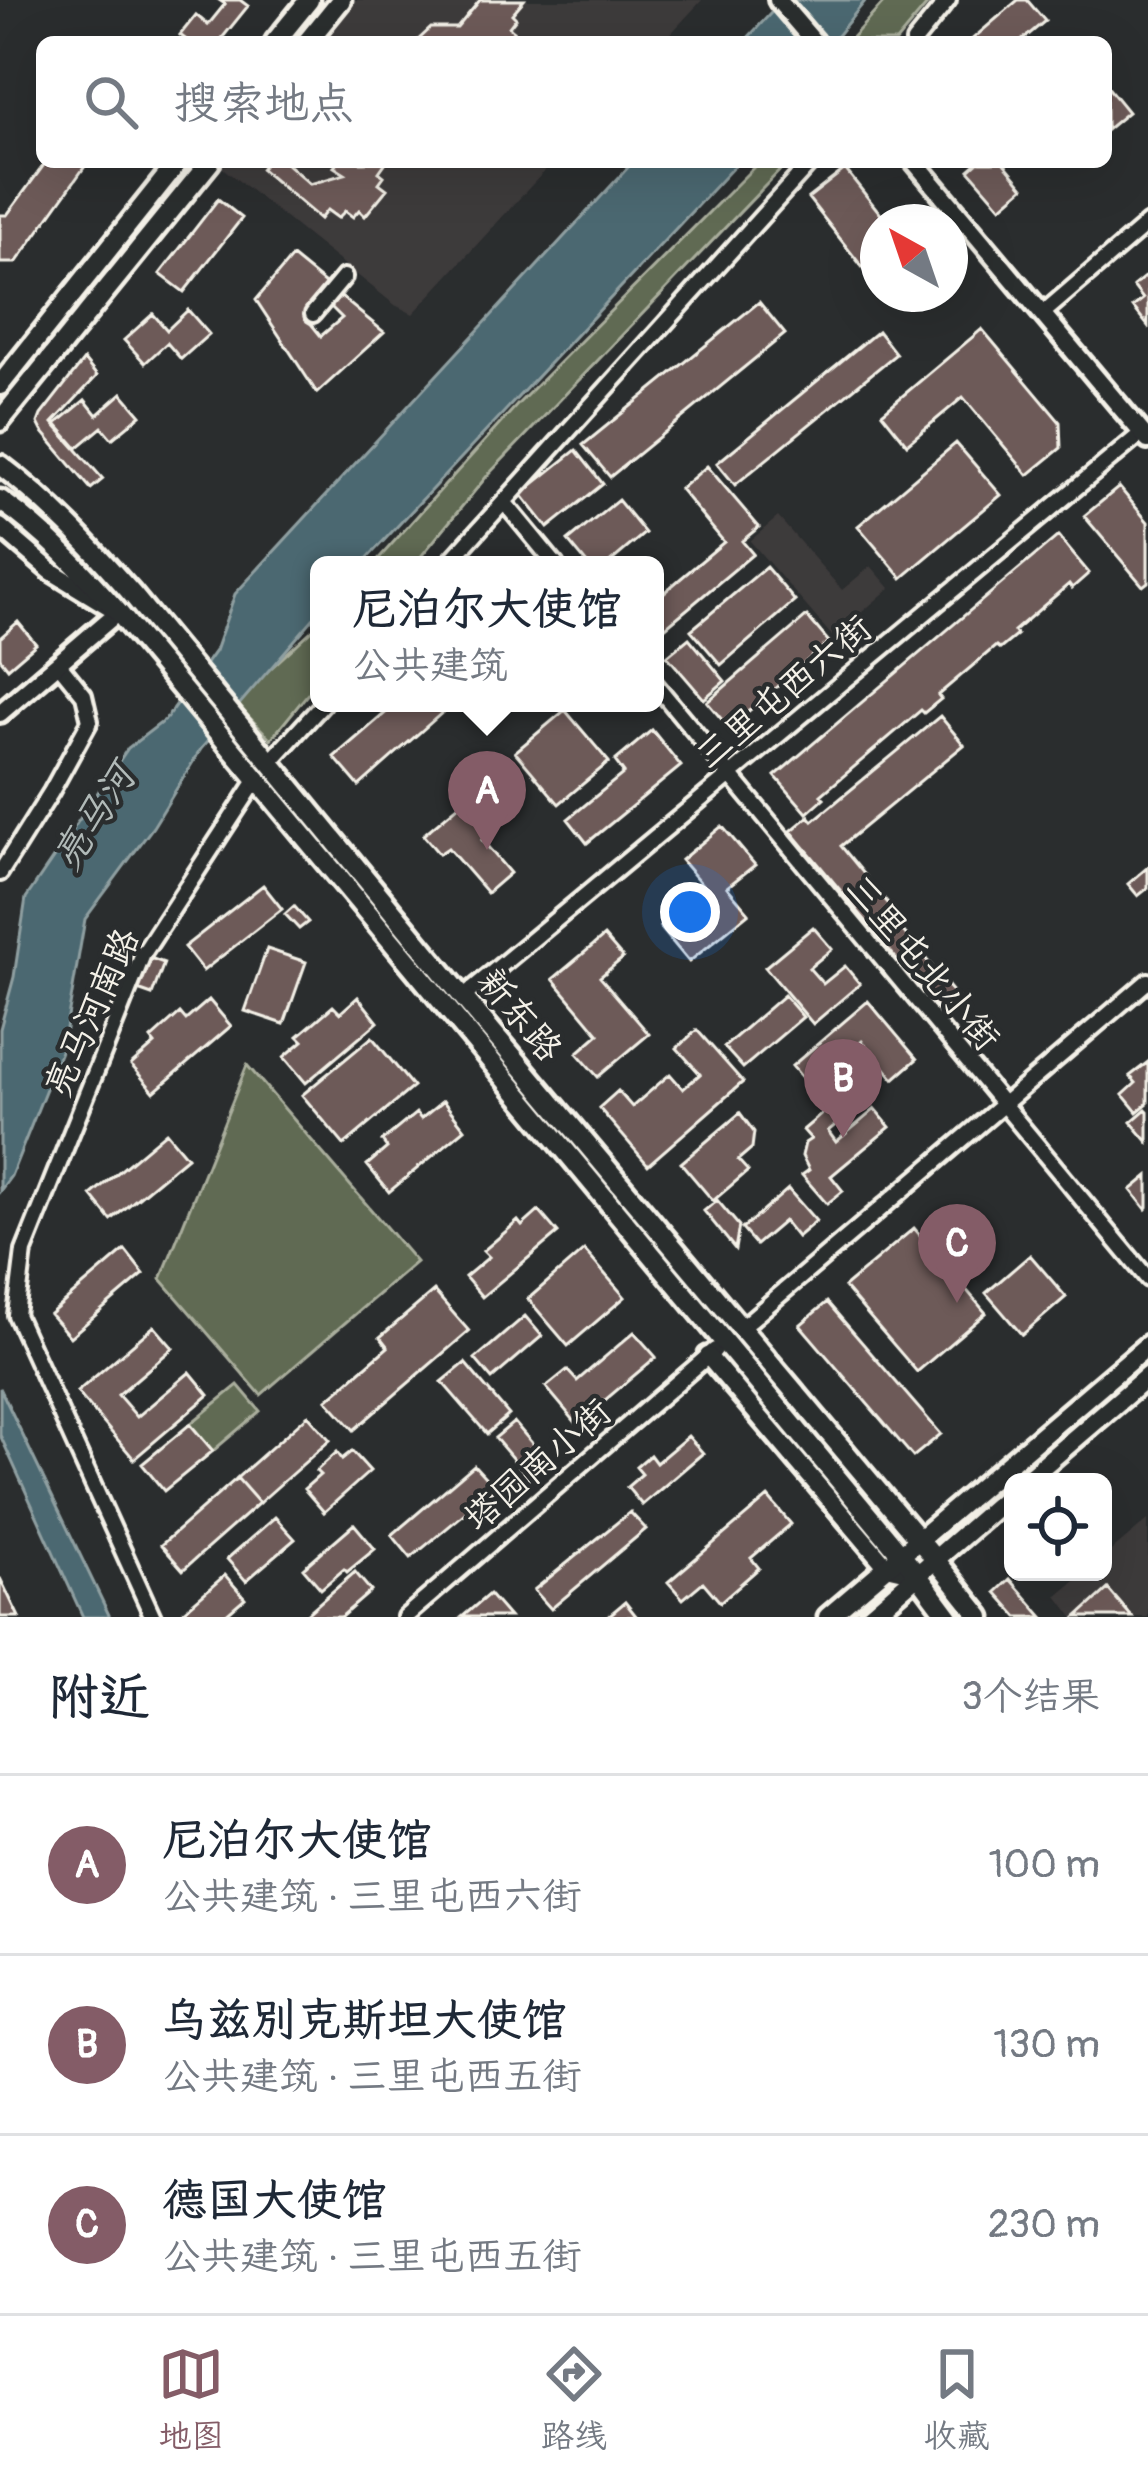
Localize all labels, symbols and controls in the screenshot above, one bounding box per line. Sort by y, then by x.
search box [36,36,1112,168]
icon: search [78,69,144,135]
text: 搜索地点 [174,76,354,132]
north arrow [860,204,968,312]
popup [310,556,664,712]
text: 尼泊尔大使馆 [352,582,622,638]
street label: 三里屯西六街 [687,605,881,779]
text: 公共建筑 [352,641,508,690]
water label: 亮马河 [42,749,150,879]
pin: A [448,751,526,850]
street label: 三里屯北小街 [836,866,1010,1060]
your location [660,882,720,942]
street label: 亮马河南路 [35,921,150,1104]
street label: 新东路 [468,959,572,1071]
pin: B [804,1039,882,1138]
pin: C [918,1204,996,1303]
street label: 塔园南小街 [455,1389,621,1541]
map controls [1004,1473,1112,1581]
button: locate [1004,1473,1112,1581]
text: 附近 [48,1666,150,1730]
text: 3个结果 [961,1672,1100,1721]
text: 尼泊尔大使馆 [162,1813,432,1869]
text: A [74,1840,100,1889]
text: 100 m [988,1840,1100,1889]
text: 公共建筑 · 三里屯西六街 [162,1872,582,1921]
text: 乌兹别克斯坦大使馆 [162,1993,567,2049]
text: B [76,2020,98,2069]
text: 130 m [993,2020,1100,2069]
text: 公共建筑 · 三里屯西五街 [162,2052,582,2101]
text: 德国大使馆 [162,2173,387,2229]
text: C [75,2200,99,2249]
text: 230 m [988,2200,1100,2249]
text: 公共建筑 · 三里屯西五街 [162,2232,582,2281]
tab: 地图 [158,2341,224,2457]
tab: 路线 [541,2341,607,2457]
tab: 收藏 [924,2341,990,2457]

